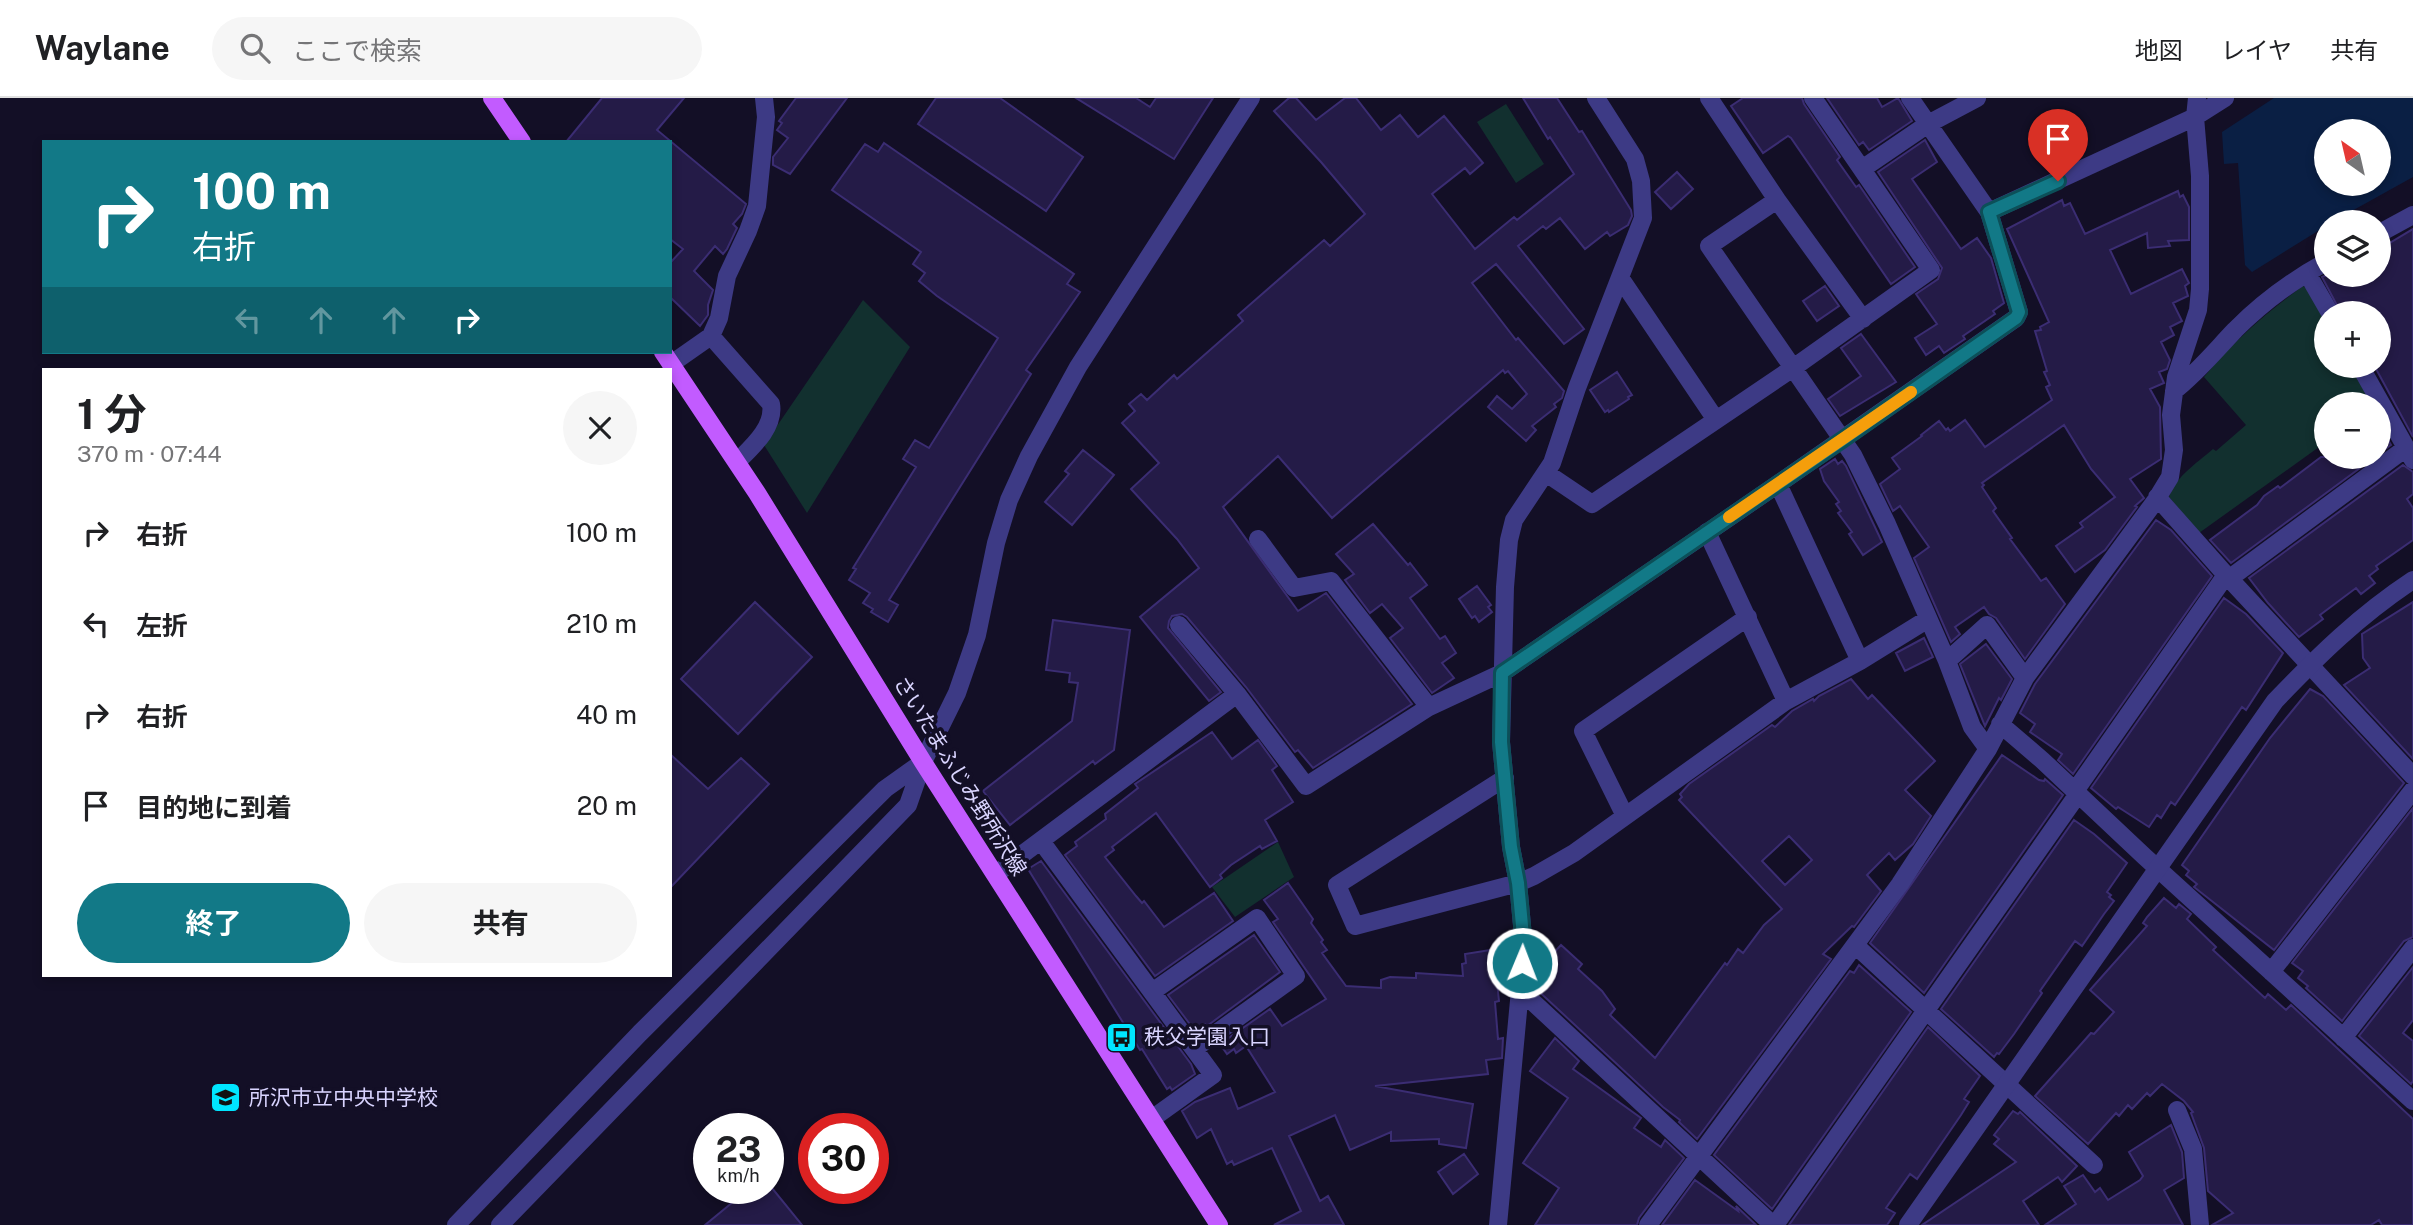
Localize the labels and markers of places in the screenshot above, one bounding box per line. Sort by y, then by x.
pin [2028,109,2088,181]
bus stop icon: 秩父学園入口 [1104,1020,1138,1054]
place label: 秩父学園入口 [1144,1024,1270,1049]
school or university icon: 所沢市立中央中学校 [209,1081,243,1115]
place label: 所沢市立中央中学校 [249,1085,438,1110]

